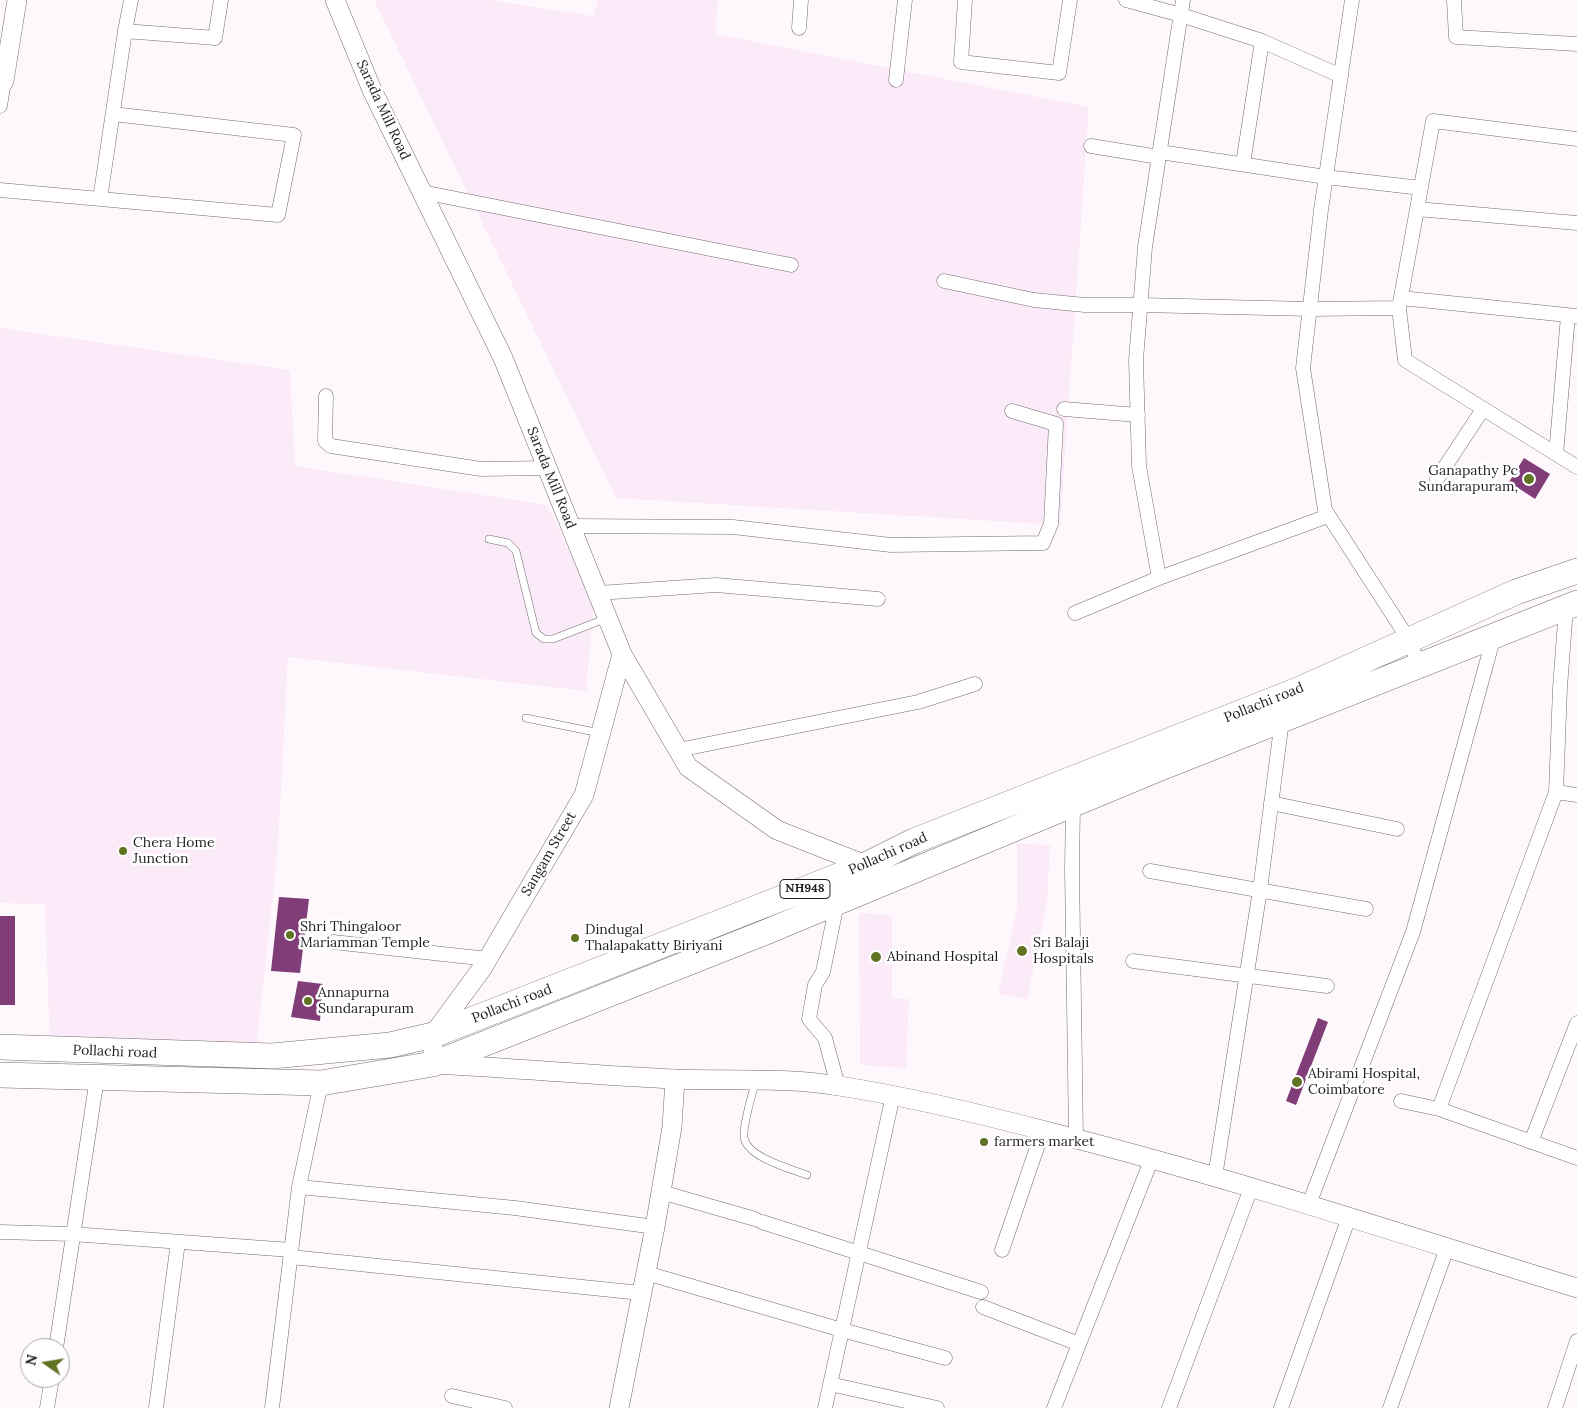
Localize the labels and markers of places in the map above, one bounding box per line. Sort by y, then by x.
place label: Ganapathy Pc Sundarapuram, [1419,463,1518,496]
marker: Ganapathy Pc Sundarapuram, [1522,472,1536,486]
place label: Chera Home Junction [133,835,215,868]
marker: Chera Home Junction [117,845,129,857]
place label: Shri Thingaloor Mariamman Temple [300,919,430,952]
place label: Dindugal Thalapakatty Biriyani [585,922,722,954]
marker: Shri Thingaloor Mariamman Temple [284,929,296,941]
marker: Dindugal Thalapakatty Biriyani [569,932,581,944]
place label: Sri Balaji Hospitals [1033,935,1094,968]
marker: Sri Balaji Hospitals [1015,944,1029,958]
place label: Abinand Hospital [887,949,998,965]
marker: Abinand Hospital [869,950,883,964]
place label: Annapurna Sundarapuram [318,985,414,1018]
marker: Annapurna Sundarapuram [302,995,314,1007]
place label: Abirami Hospital, Coimbatore [1308,1066,1420,1098]
marker: Abirami Hospital, Coimbatore [1290,1075,1304,1089]
place label: farmers market [994,1134,1094,1150]
marker: farmers market [978,1136,990,1148]

